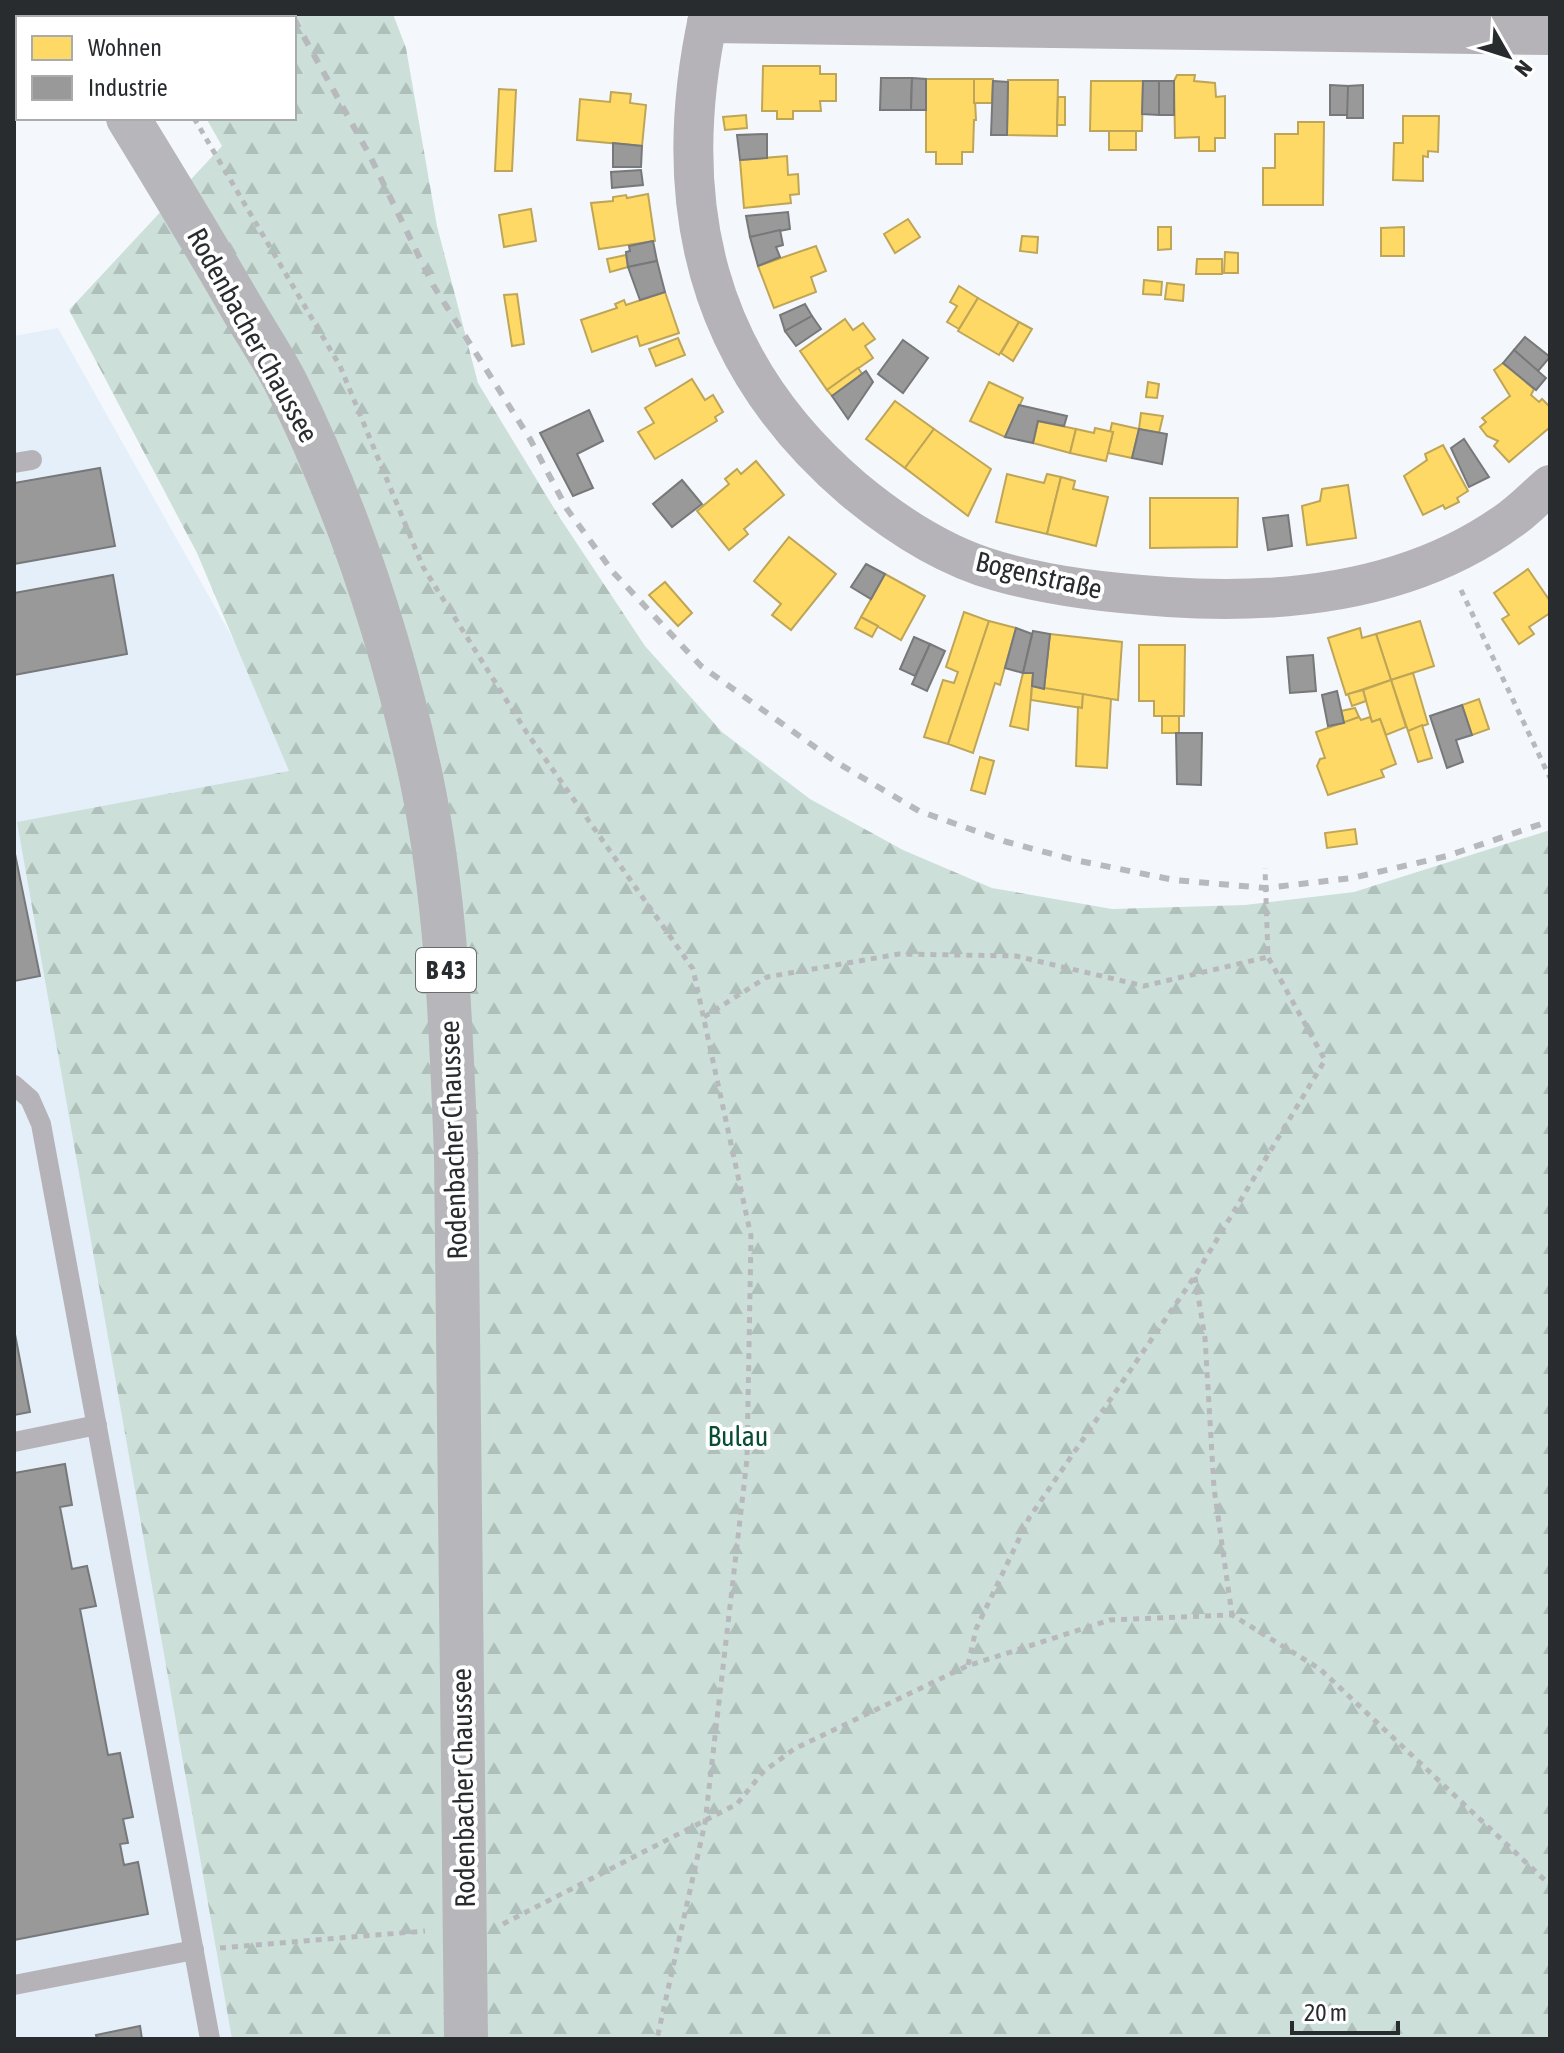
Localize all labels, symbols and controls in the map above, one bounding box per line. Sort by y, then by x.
legend [16,16,296,120]
north arrow [1468,16,1548,96]
text: Wohnen [88,34,162,61]
text: N [1509,55,1538,82]
text: Industrie [88,74,168,101]
street label: Rodenbacher Chaussee [181,222,325,448]
street label: Bogenstraße [973,545,1105,605]
road number: B 43 [416,948,476,992]
street label: Rodenbacher Chaussee [433,1020,473,1260]
park label: Bulau [708,1420,768,1452]
street label: Rodenbacher Chaussee [445,1668,481,1908]
scale bar [1292,1985,1398,2035]
text: 20 m [1304,1999,1347,2026]

